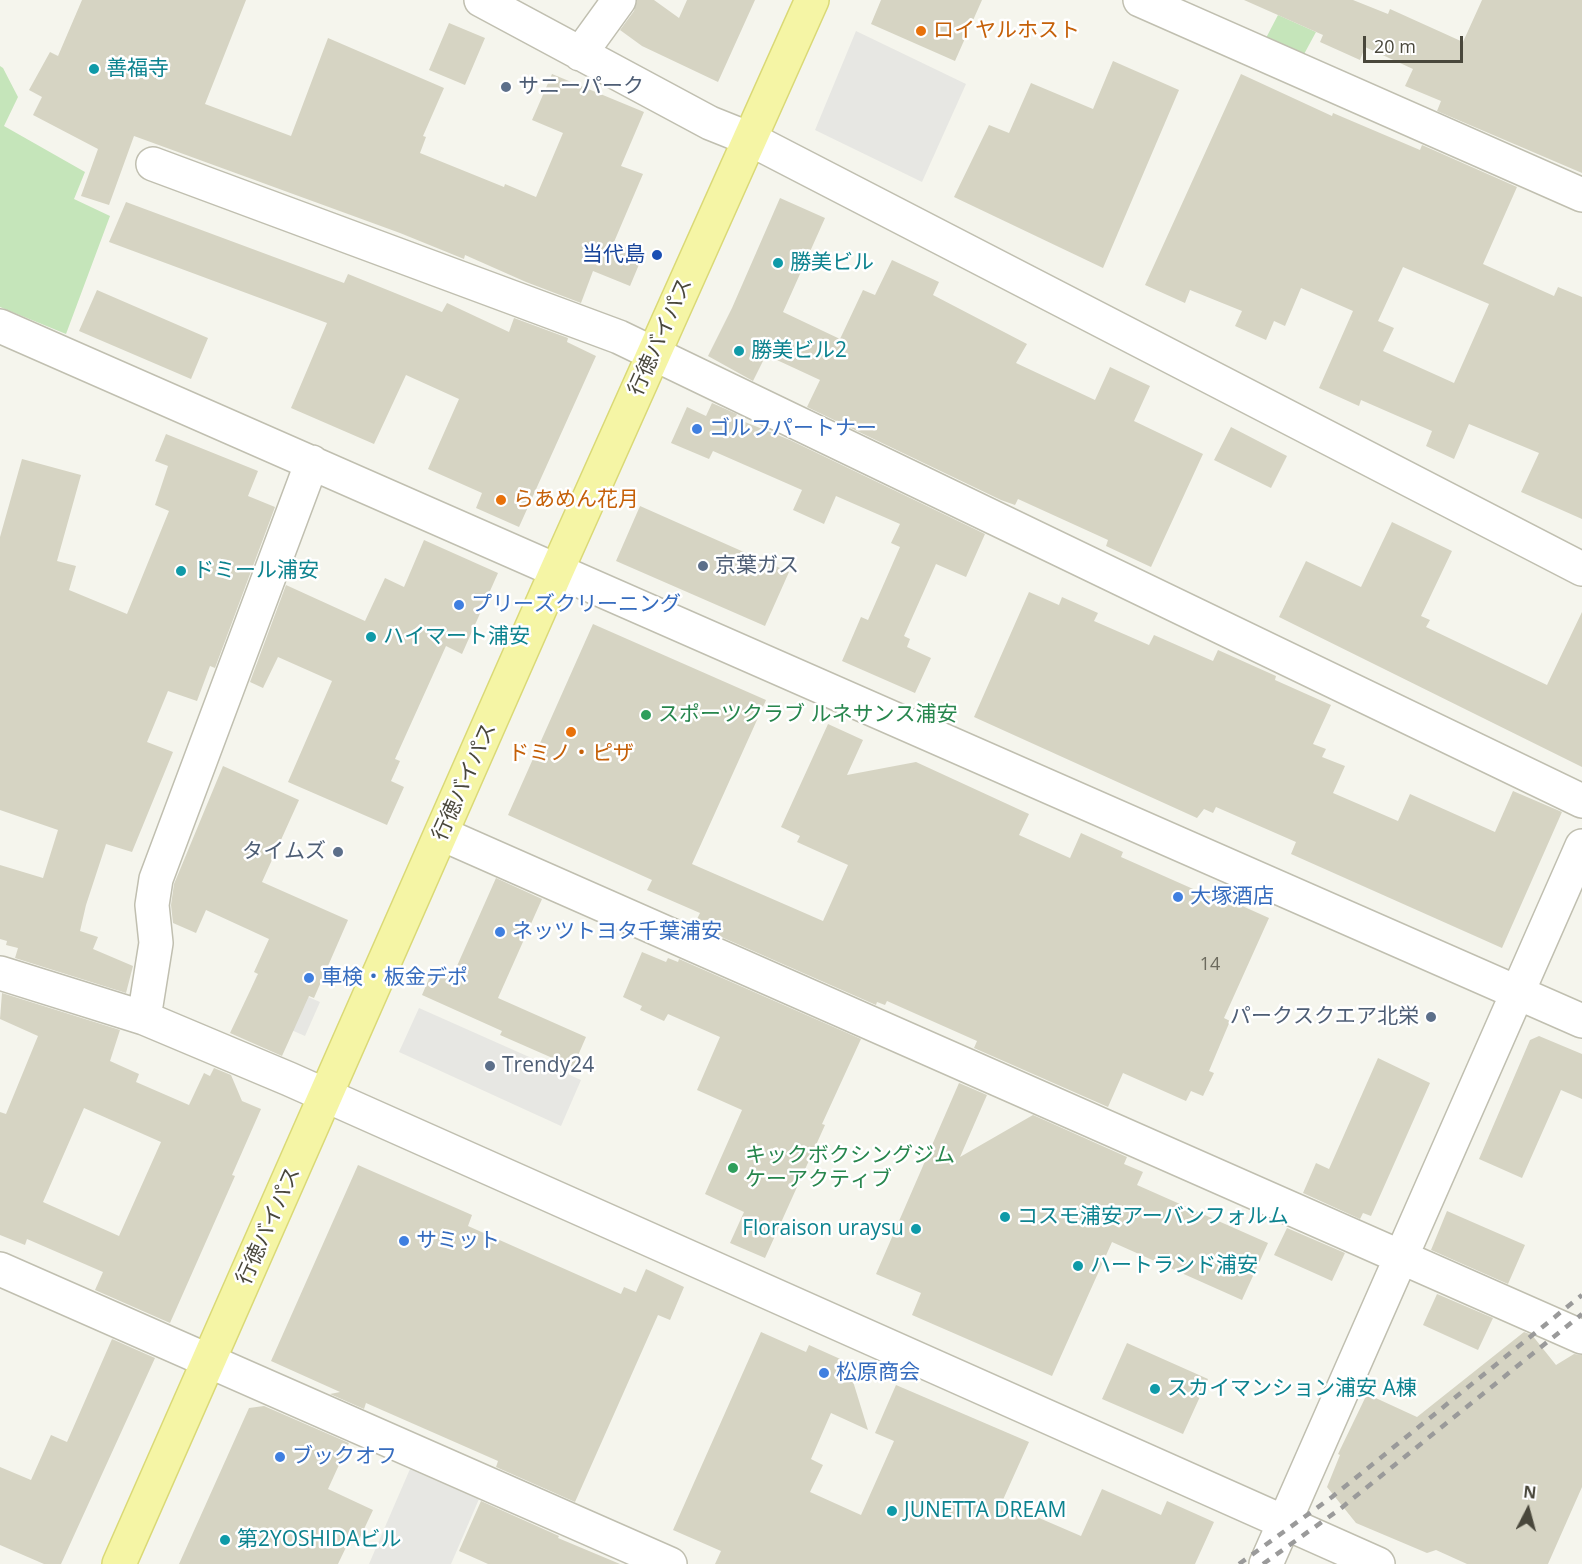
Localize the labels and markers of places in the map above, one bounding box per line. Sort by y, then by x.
place label: ロイヤルホスト [933,18,1080,44]
marker: ロイヤルホスト [914,24,928,38]
place label: 善福寺 [106,56,169,82]
marker: 善福寺 [87,62,101,76]
place label: サニーパーク [518,74,644,100]
marker: サニーパーク [499,80,513,94]
place label: 当代島 [582,242,645,268]
marker: 当代島 [650,248,664,262]
place label: 勝美ビル [790,250,874,276]
marker: 勝美ビル [771,256,785,270]
place label: 勝美ビル2 [751,338,847,364]
marker: 勝美ビル2 [732,344,746,358]
place label: ゴルフパートナー [709,416,877,442]
marker: ゴルフパートナー [690,422,704,436]
place label: らあめん花月 [513,487,639,513]
marker: らあめん花月 [494,493,508,507]
place label: 京葉ガス [715,553,799,579]
place label: ドミール浦安 [193,558,319,584]
marker: 京葉ガス [696,559,710,573]
marker: ドミール浦安 [174,564,188,578]
place label: プリーズクリーニング [471,592,681,618]
marker: プリーズクリーニング [452,598,466,612]
place label: ハイマート浦安 [383,624,530,650]
marker: ハイマート浦安 [364,630,378,644]
place label: スポーツクラブ ルネサンス浦安 [658,702,957,728]
marker: スポーツクラブ ルネサンス浦安 [639,708,653,722]
marker: ドミノ・ピザ [564,725,578,739]
place label: ドミノ・ピザ [508,741,634,767]
place label: タイムズ [242,839,326,865]
marker: タイムズ [331,845,345,859]
place label: 大塚酒店 [1190,884,1274,910]
marker: 大塚酒店 [1171,890,1185,904]
place label: ネッツトヨタ千葉浦安 [512,919,722,945]
marker: ネッツトヨタ千葉浦安 [493,925,507,939]
place label: 車検・板金デポ [321,965,468,991]
marker: 車検・板金デポ [302,971,316,985]
place label: パークスクエア北栄 [1230,1004,1419,1030]
marker: パークスクエア北栄 [1424,1010,1438,1024]
place label: Trendy24 [502,1053,594,1079]
marker: Trendy24 [483,1059,497,1073]
place label: キックボクシングジム ケーアクティブ [745,1143,955,1193]
marker: キックボクシングジム ケーアクティブ [726,1161,740,1175]
place label: コスモ浦安アーバンフォルム [1017,1204,1289,1230]
marker: コスモ浦安アーバンフォルム [998,1210,1012,1224]
place label: Floraison uraysu [742,1216,904,1242]
marker: Floraison uraysu [909,1222,923,1236]
place label: サミット [416,1228,500,1254]
marker: サミット [397,1234,411,1248]
place label: ハートランド浦安 [1090,1253,1258,1279]
marker: ハートランド浦安 [1071,1259,1085,1273]
place label: 松原商会 [836,1360,920,1386]
marker: 松原商会 [817,1366,831,1380]
place label: スカイマンション浦安 A棟 [1167,1376,1417,1402]
marker: スカイマンション浦安 A棟 [1148,1382,1162,1396]
place label: ブックオフ [292,1444,397,1470]
marker: ブックオフ [273,1450,287,1464]
place label: JUNETTA DREAM [904,1498,1066,1524]
marker: JUNETTA DREAM [885,1504,899,1518]
place label: 第2YOSHIDAビル [237,1527,401,1553]
marker: 第2YOSHIDAビル [218,1533,232,1547]

